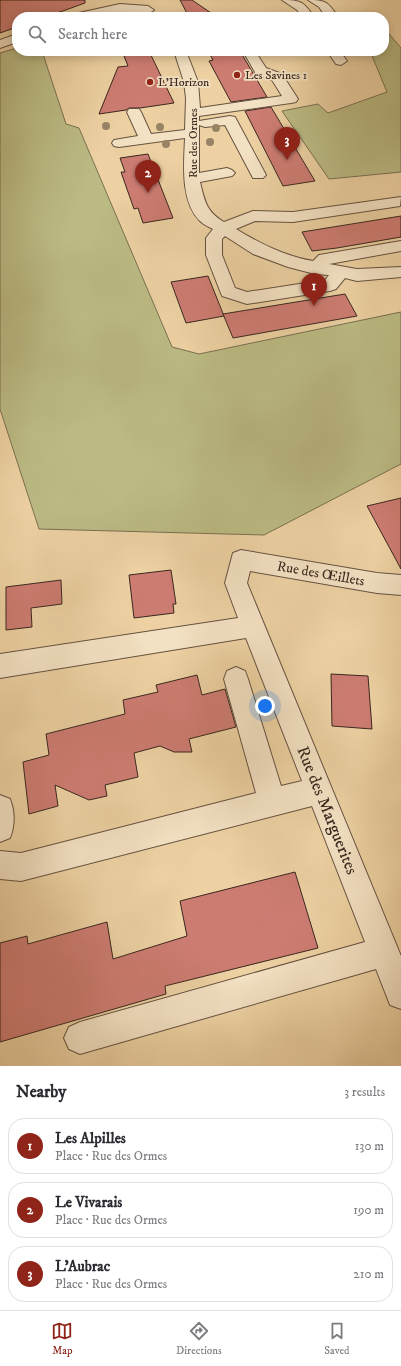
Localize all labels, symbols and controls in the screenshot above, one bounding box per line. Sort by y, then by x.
search box [12,12,389,56]
icon: search [26,23,48,45]
text: Search here [58,25,127,44]
place label: Les Savines 1 [245,68,307,83]
marker: Les Savines 1 [232,70,242,80]
place label: L'Horizon [158,75,210,90]
marker: L'Horizon [145,77,155,87]
street label: Rue des Ormes [186,108,201,178]
pin: 3 [274,127,300,160]
pin: 2 [135,160,161,193]
pin: 1 [301,273,327,306]
street label: Rue des Œillets [276,557,366,591]
your location [255,696,275,716]
street label: Rue des Marguerites [291,743,363,878]
text: Nearby [16,1081,66,1103]
text: 3 results [344,1084,385,1100]
text: Les Alpilles [55,1129,126,1148]
text: 1 [28,1138,32,1154]
text: 130 m [355,1138,384,1154]
text: Place · Rue des Ormes [55,1148,167,1164]
text: Le Vivarais [55,1193,122,1212]
text: 2 [27,1202,33,1218]
text: 190 m [353,1202,384,1218]
text: Place · Rue des Ormes [55,1212,167,1228]
text: L'Aubrac [55,1257,110,1276]
text: 3 [28,1266,32,1282]
text: 210 m [353,1266,384,1282]
text: Place · Rue des Ormes [55,1276,167,1292]
tab: Map [51,1320,73,1358]
tab: Directions [176,1320,222,1358]
tab: Saved [324,1320,350,1358]

